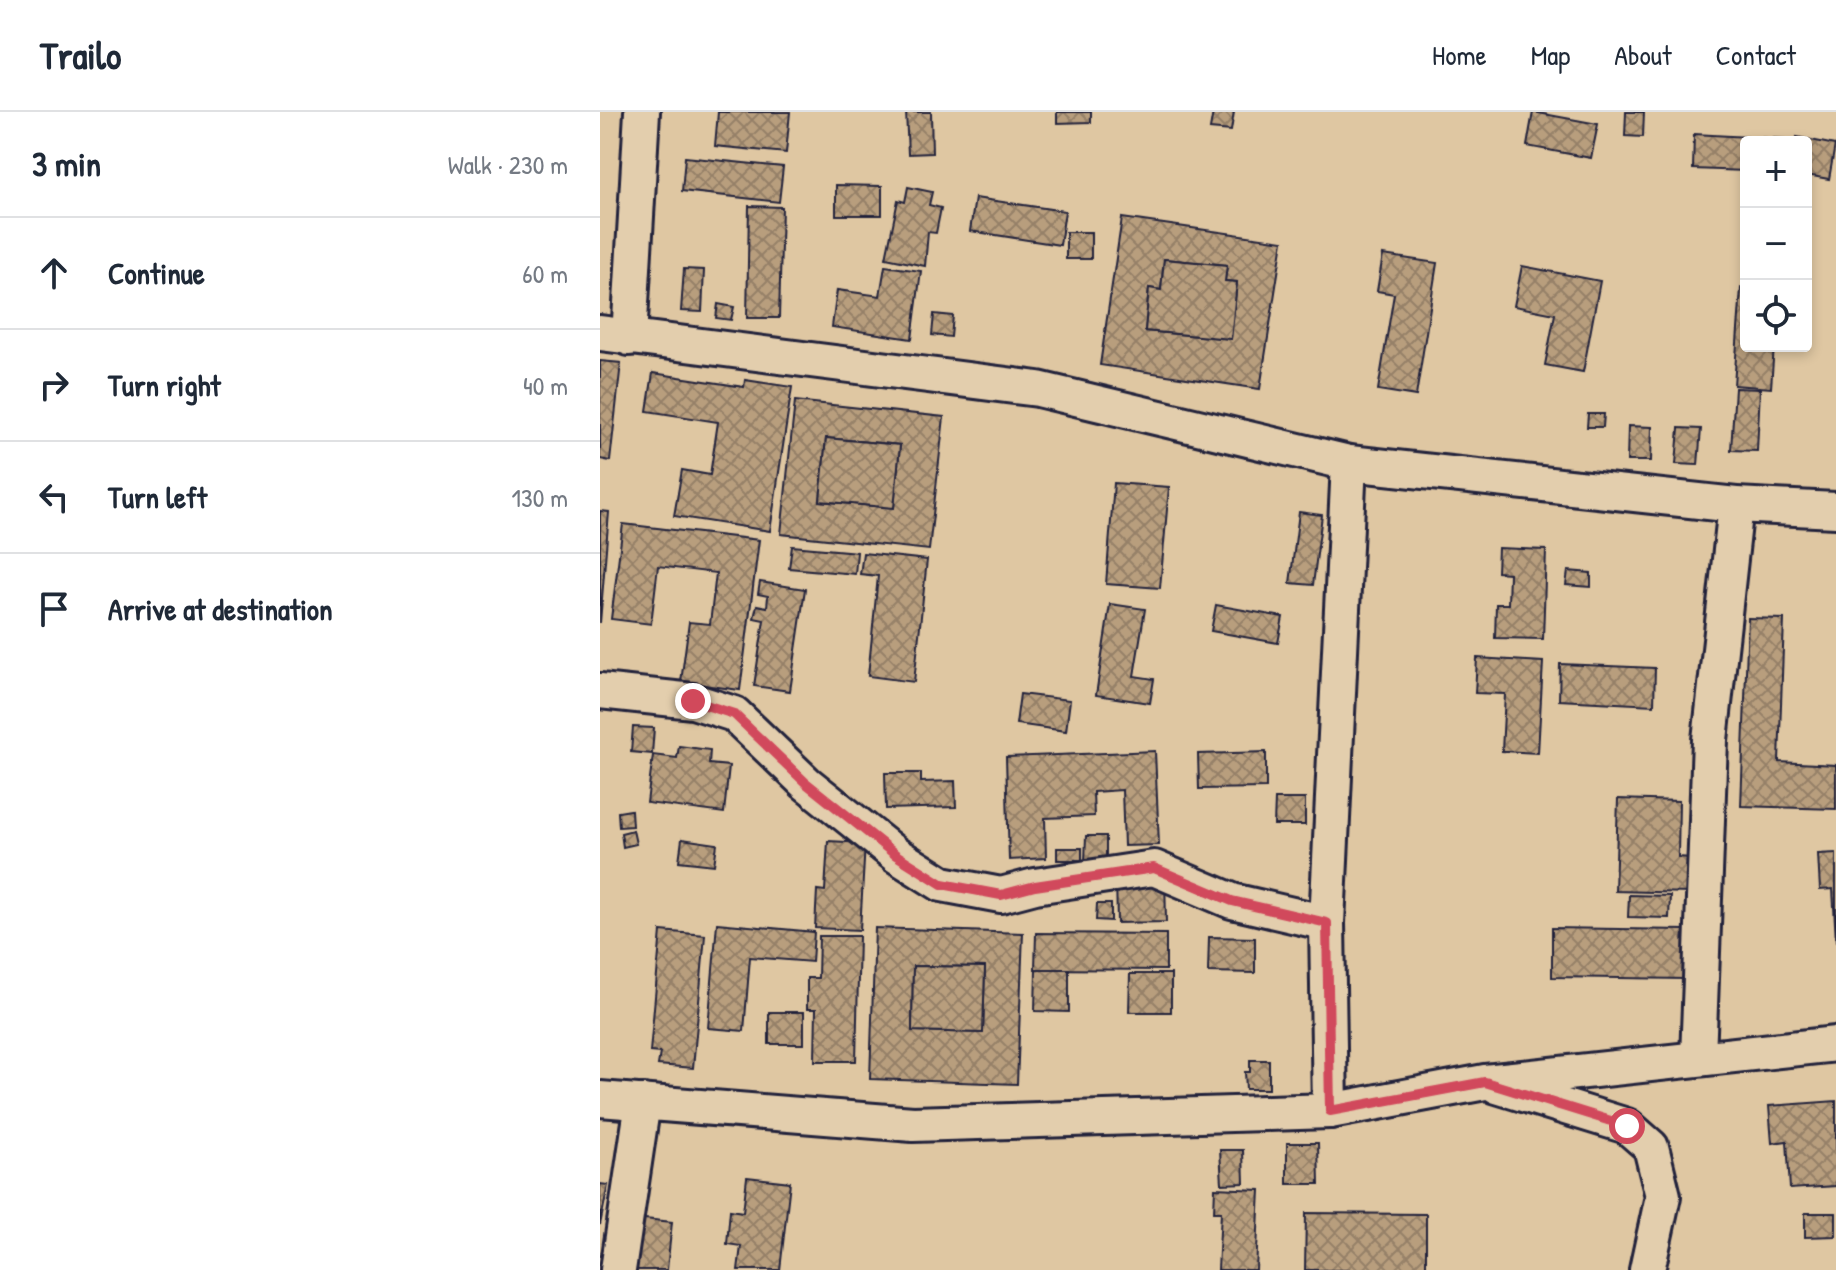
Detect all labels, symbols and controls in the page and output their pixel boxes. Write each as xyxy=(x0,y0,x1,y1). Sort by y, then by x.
text: Trailo xyxy=(40,29,121,81)
text: Home xyxy=(1432,36,1487,74)
text: Map xyxy=(1531,36,1570,74)
text: About xyxy=(1614,36,1672,74)
text: Contact xyxy=(1716,36,1796,74)
map controls xyxy=(1740,136,1812,352)
button: + xyxy=(1740,136,1812,208)
text: 3 min xyxy=(32,141,101,187)
text: Walk · 230 m xyxy=(448,147,568,182)
button: − xyxy=(1740,208,1812,280)
icon: ahead xyxy=(32,251,76,295)
text: Continue xyxy=(108,253,205,293)
text: 60 m xyxy=(522,256,568,291)
button: locate xyxy=(1740,280,1812,352)
icon: right xyxy=(32,363,76,407)
text: Turn right xyxy=(108,365,221,405)
text: 40 m xyxy=(523,368,568,403)
icon: left xyxy=(32,475,76,519)
text: Turn left xyxy=(108,477,207,517)
text: 130 m xyxy=(512,480,568,515)
icon: arrive xyxy=(32,587,76,631)
text: Arrive at destination xyxy=(108,589,333,629)
route end xyxy=(675,683,711,719)
route start xyxy=(1609,1108,1645,1144)

